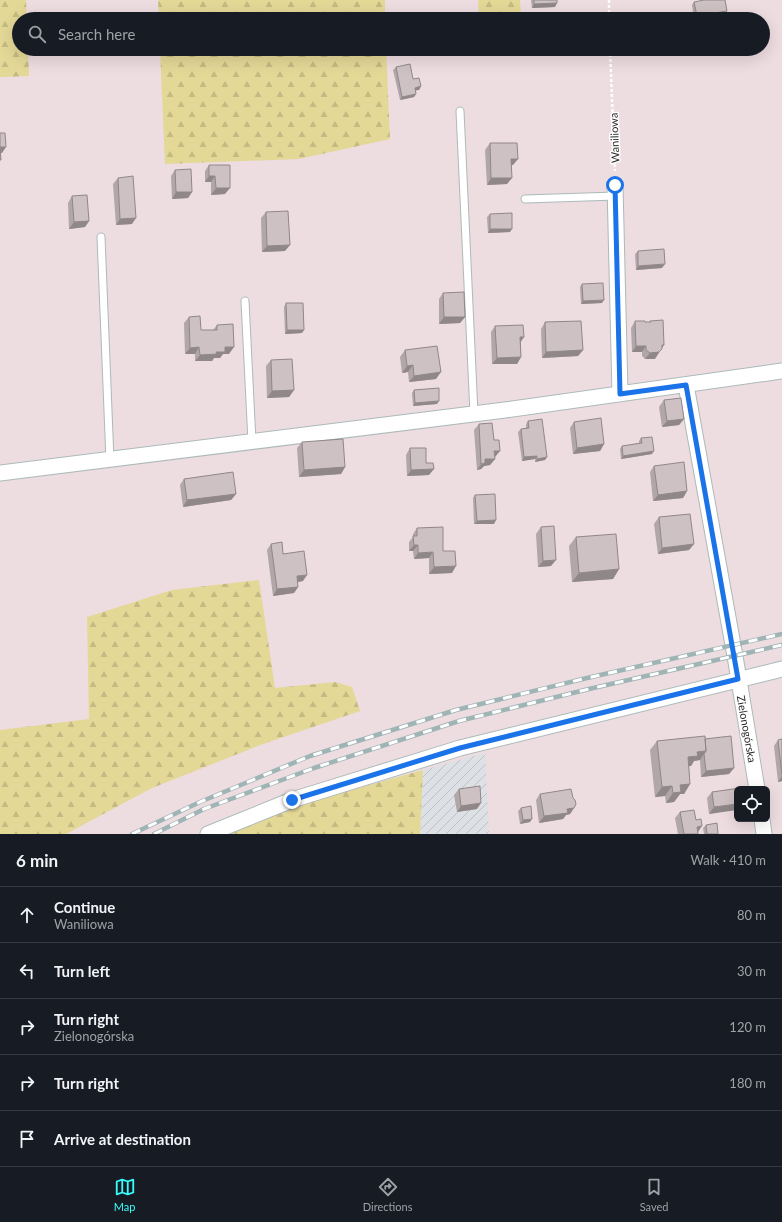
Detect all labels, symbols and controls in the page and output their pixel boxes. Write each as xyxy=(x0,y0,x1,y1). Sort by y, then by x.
search box xyxy=(12,12,770,56)
icon: search xyxy=(26,23,48,45)
text: Search here xyxy=(58,25,135,43)
street label: Waniliowa xyxy=(607,113,621,163)
route start xyxy=(606,176,624,194)
street label: Zielonogórska xyxy=(735,694,759,764)
map controls xyxy=(734,786,770,822)
button: locate xyxy=(734,786,770,822)
route end xyxy=(283,791,301,809)
text: 6 min xyxy=(16,850,58,871)
text: Walk · 410 m xyxy=(690,852,766,868)
text: Continue xyxy=(54,898,115,916)
icon: ahead xyxy=(16,904,38,926)
text: 80 m xyxy=(737,907,766,923)
text: Waniliowa xyxy=(54,916,114,932)
icon: left xyxy=(16,960,38,982)
text: Turn left xyxy=(54,962,110,980)
text: 30 m xyxy=(737,963,766,979)
text: Turn right xyxy=(54,1010,119,1028)
icon: right xyxy=(16,1016,38,1038)
text: 120 m xyxy=(729,1019,766,1035)
text: Zielonogórska xyxy=(54,1028,134,1044)
icon: right xyxy=(16,1072,38,1094)
text: Turn right xyxy=(54,1074,119,1092)
text: 180 m xyxy=(729,1075,766,1091)
icon: arrive xyxy=(16,1128,38,1150)
text: Arrive at destination xyxy=(54,1130,191,1148)
tab: Map xyxy=(114,1176,136,1213)
tab: Directions xyxy=(363,1176,412,1213)
tab: Saved xyxy=(640,1176,668,1213)

